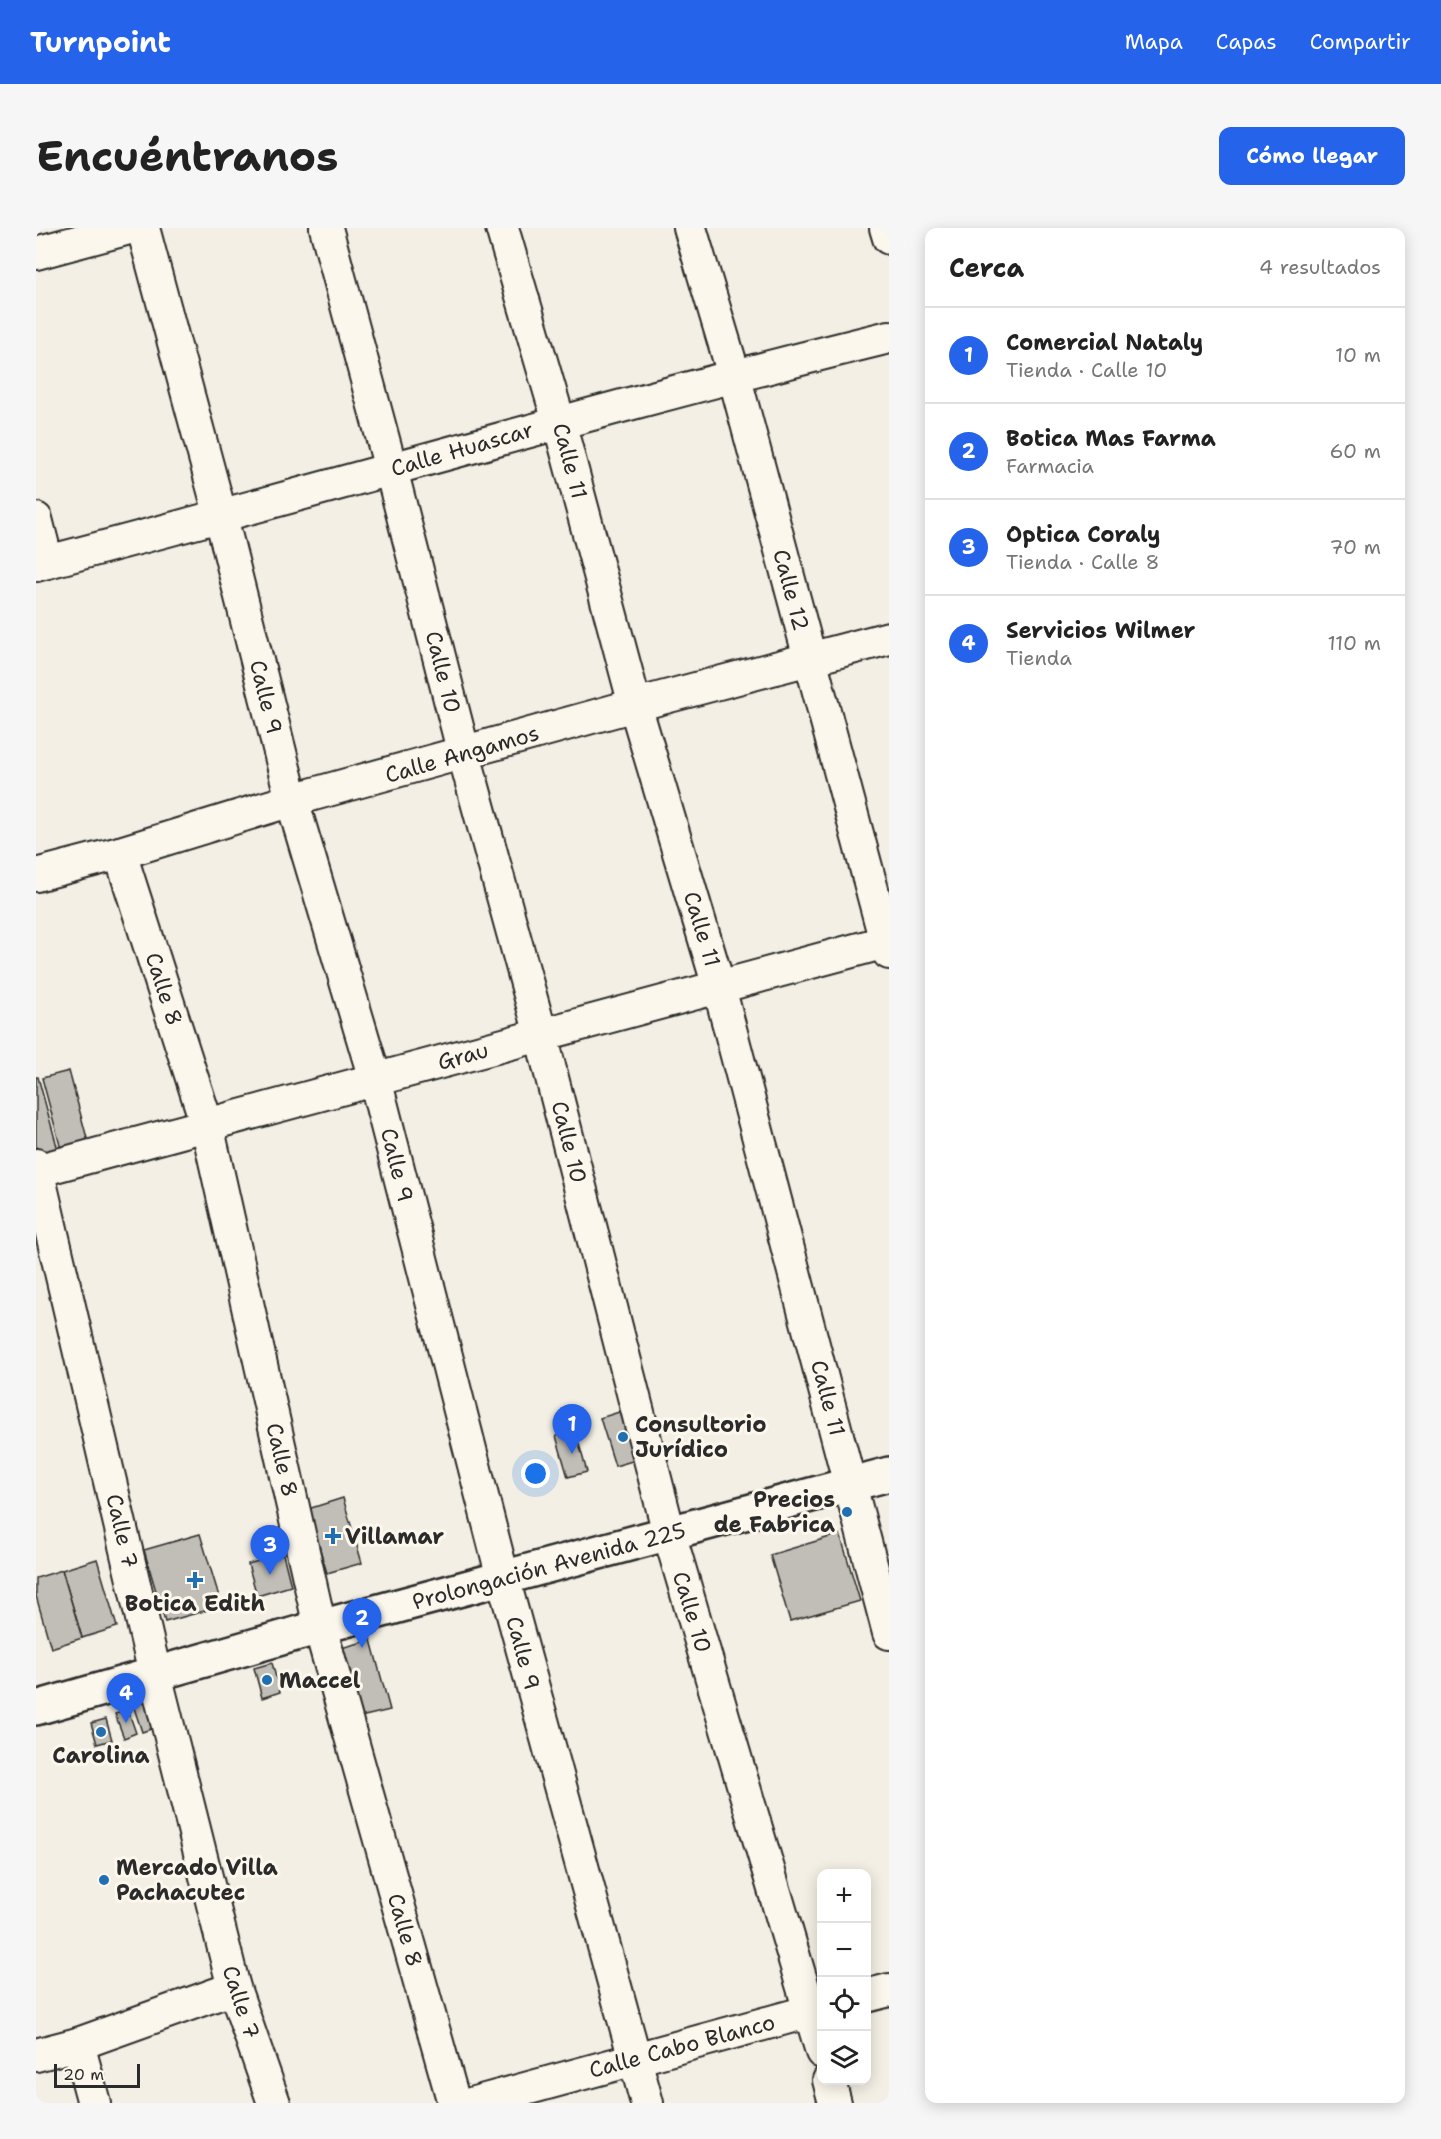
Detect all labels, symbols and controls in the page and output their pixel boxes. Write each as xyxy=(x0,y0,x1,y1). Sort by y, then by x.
text: Turnpoint xyxy=(30,23,171,61)
text: Mapa xyxy=(1125,28,1183,56)
text: Capas xyxy=(1216,28,1277,56)
text: Compartir xyxy=(1310,28,1411,56)
button: Cómo llegar xyxy=(1219,127,1405,185)
text: Encuéntranos xyxy=(36,128,338,184)
text: Cerca xyxy=(949,250,1024,285)
text: 4 resultados xyxy=(1259,254,1381,280)
text: Comercial Nataly xyxy=(1006,328,1203,357)
text: 1 xyxy=(964,342,973,368)
text: 10 m xyxy=(1335,342,1381,368)
text: Tienda · Calle 10 xyxy=(1006,357,1167,383)
street label: Calle Huascar xyxy=(387,415,537,483)
street label: Calle 11 xyxy=(546,420,594,502)
text: Botica Mas Farma xyxy=(1006,424,1216,453)
text: 2 xyxy=(962,438,976,464)
text: 60 m xyxy=(1329,438,1381,464)
text: Farmacia xyxy=(1006,453,1094,479)
text: Optica Coraly xyxy=(1006,520,1160,549)
text: 3 xyxy=(962,534,976,560)
text: 70 m xyxy=(1329,534,1381,560)
street label: Calle 12 xyxy=(766,546,816,634)
text: Tienda · Calle 8 xyxy=(1006,549,1159,575)
text: Servicios Wilmer xyxy=(1006,616,1195,645)
street label: Calle 10 xyxy=(419,628,467,716)
text: 4 xyxy=(962,630,976,656)
text: 110 m xyxy=(1327,630,1381,656)
text: Tienda xyxy=(1006,645,1072,671)
street label: Calle 9 xyxy=(243,657,289,737)
street label: Calle Angamos xyxy=(382,718,542,790)
street label: Calle 11 xyxy=(677,888,727,970)
street label: Calle 8 xyxy=(139,949,189,1029)
street label: Grau xyxy=(434,1035,492,1077)
street label: Calle 10 xyxy=(545,1098,593,1186)
street label: Calle 9 xyxy=(374,1125,420,1205)
street label: Calle 11 xyxy=(804,1357,852,1439)
pin: 1 xyxy=(552,1404,592,1454)
place label: Consultorio Jurídico xyxy=(635,1410,767,1464)
street label: Calle 8 xyxy=(259,1420,305,1500)
marker: Consultorio Jurídico xyxy=(616,1430,630,1444)
your location xyxy=(521,1459,550,1488)
place label: Precios de Fabrica xyxy=(714,1485,835,1539)
street label: Calle 7 xyxy=(99,1491,145,1571)
marker: Precios de Fabrica xyxy=(840,1505,854,1519)
street label: Prolongación Avenida 225 xyxy=(409,1516,689,1616)
place label: Villamar xyxy=(345,1522,444,1551)
pin: 3 xyxy=(250,1526,290,1575)
marker: Villamar xyxy=(326,1529,340,1543)
street label: Calle 10 xyxy=(666,1568,718,1656)
marker: Botica Edith xyxy=(188,1573,202,1587)
place label: Botica Edith xyxy=(125,1589,266,1618)
pin: 2 xyxy=(342,1598,382,1648)
street label: Calle 9 xyxy=(499,1613,547,1693)
place label: Maccel xyxy=(279,1666,361,1695)
marker: Maccel xyxy=(260,1673,274,1687)
pin: 4 xyxy=(106,1674,146,1723)
marker: Carolina xyxy=(94,1725,108,1739)
place label: Carolina xyxy=(52,1741,150,1770)
place label: Mercado Villa Pachacutec xyxy=(116,1853,278,1907)
map controls xyxy=(817,1869,871,2085)
button: + xyxy=(817,1869,871,1923)
marker: Mercado Villa Pachacutec xyxy=(97,1873,111,1887)
street label: Calle 8 xyxy=(381,1890,429,1970)
button: − xyxy=(817,1923,871,1977)
street label: Calle 7 xyxy=(216,1962,266,2042)
button: locate xyxy=(817,1977,871,2031)
street label: Calle Cabo Blanco xyxy=(586,2007,778,2085)
button: layers xyxy=(817,2031,871,2085)
scale bar xyxy=(54,2061,140,2088)
text: 20 m xyxy=(63,2064,104,2085)

